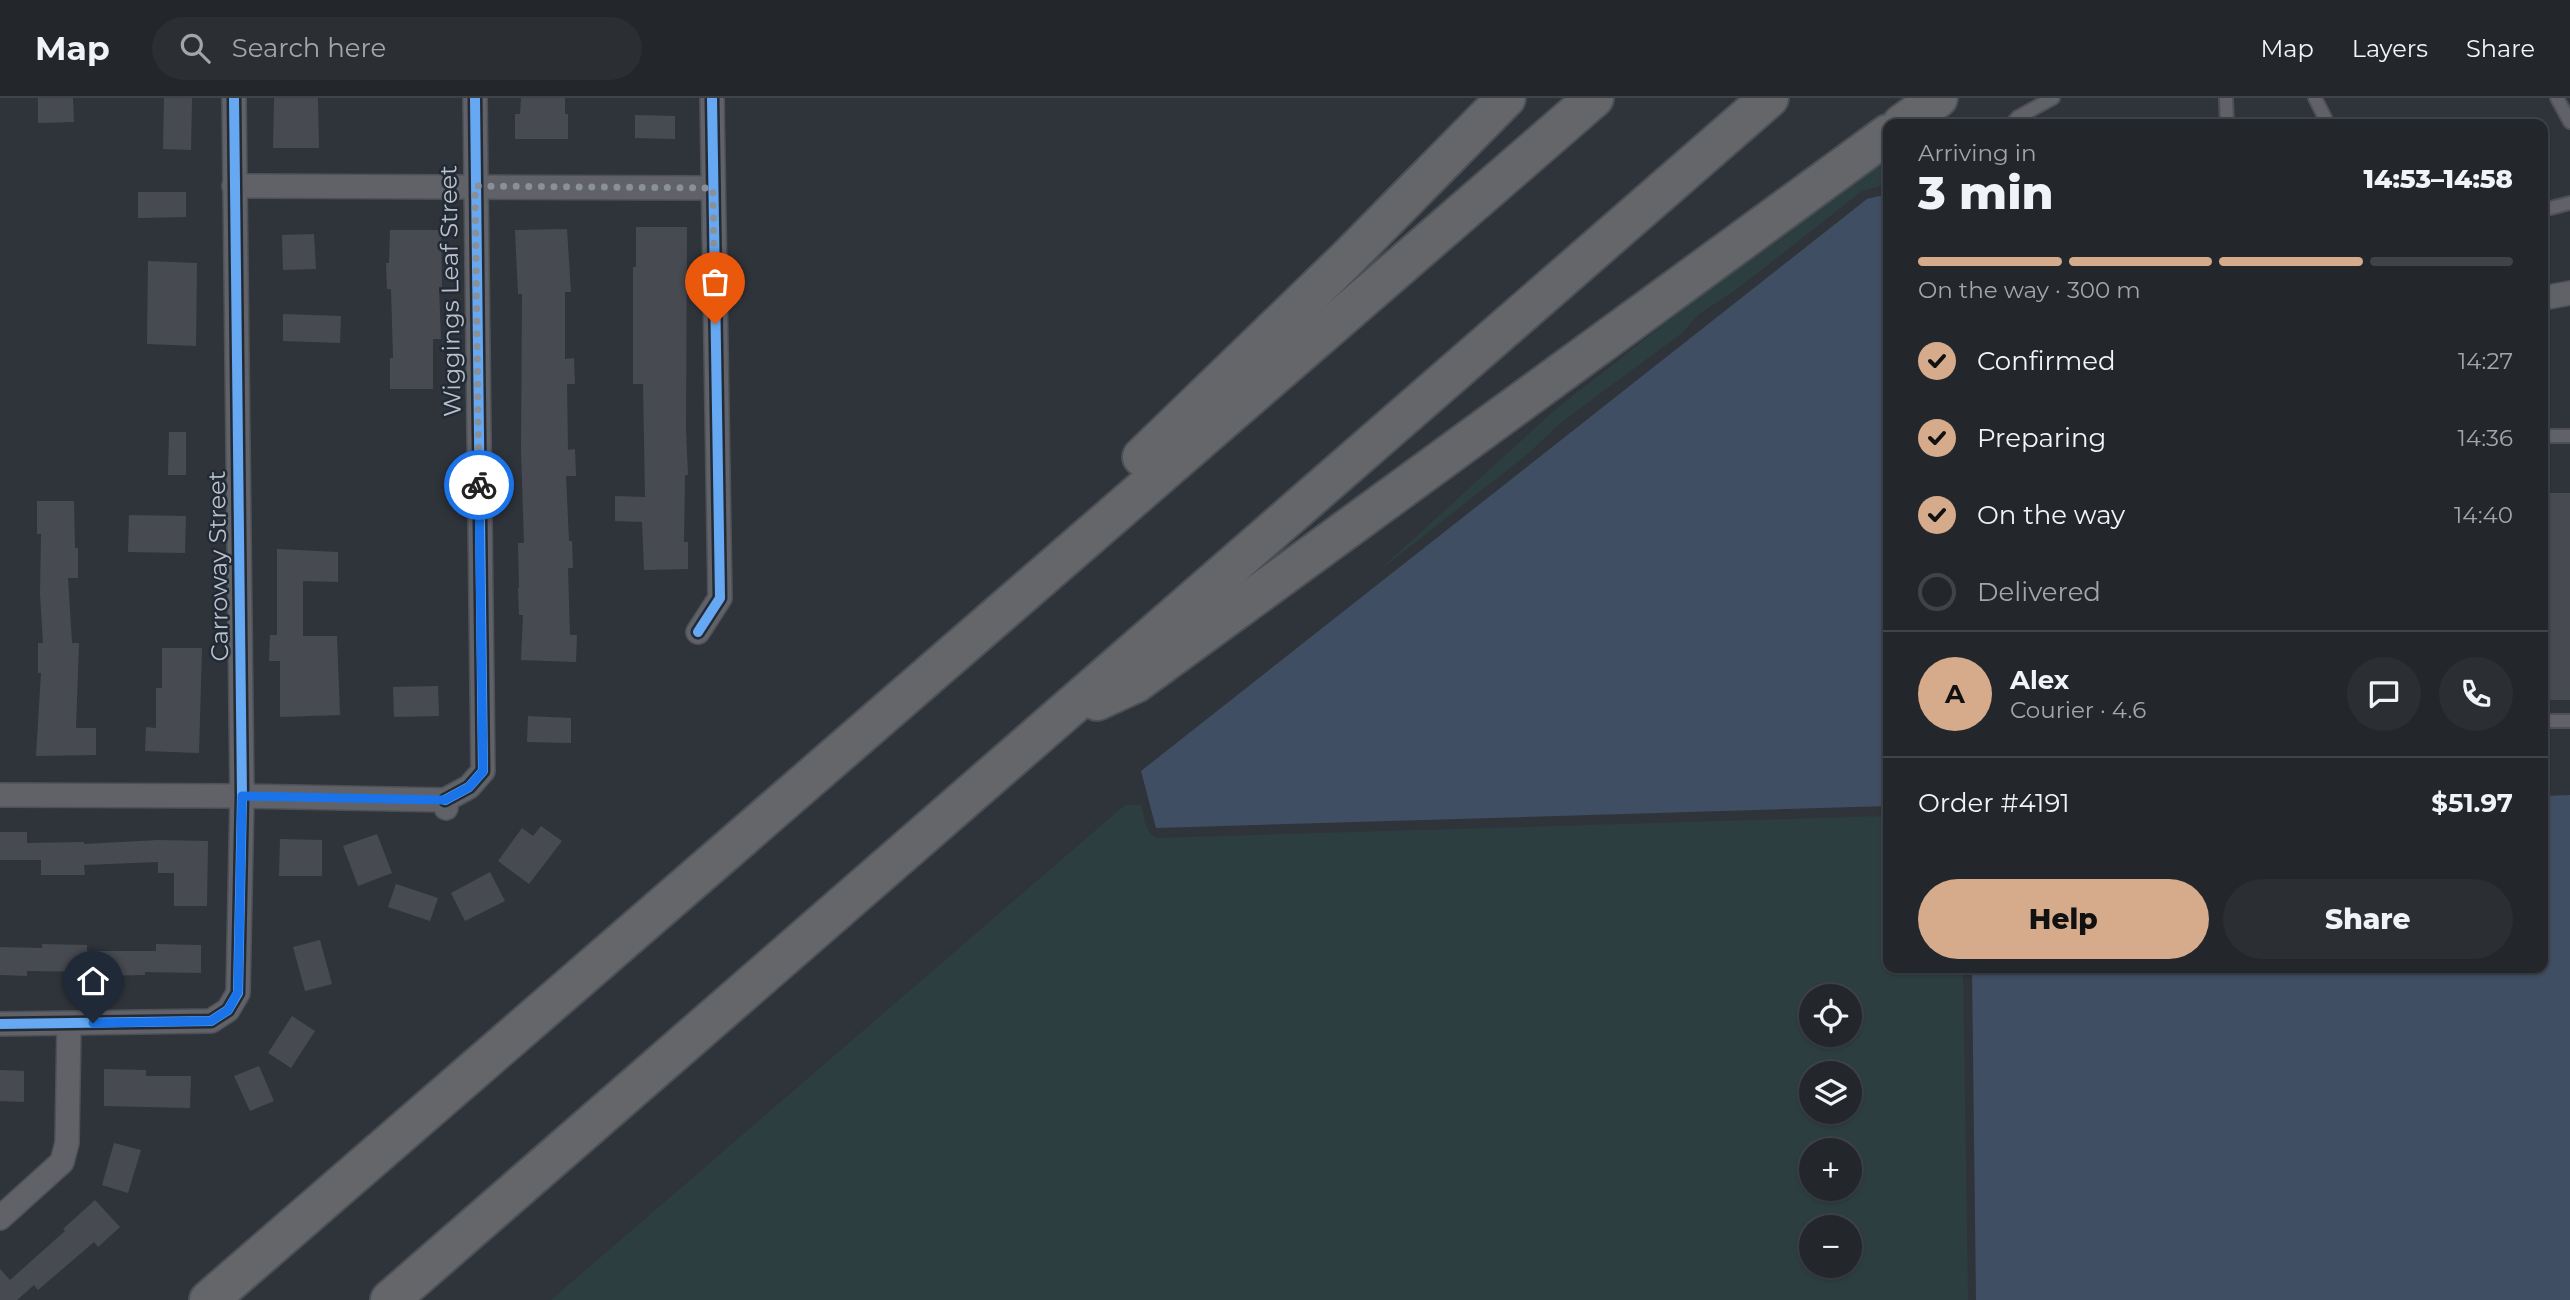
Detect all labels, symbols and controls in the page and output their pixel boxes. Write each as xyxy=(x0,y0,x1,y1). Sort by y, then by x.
search box xyxy=(152,17,642,80)
text: Map xyxy=(35,28,110,68)
icon: search xyxy=(176,29,214,67)
text: Search here xyxy=(232,32,386,64)
text: Map xyxy=(2260,34,2314,63)
text: Layers xyxy=(2352,34,2428,63)
text: Share xyxy=(2466,34,2535,63)
text: Arriving in xyxy=(1918,139,2037,167)
text: 14:53–14:58 xyxy=(2363,163,2513,195)
text: 3 min xyxy=(1918,164,2054,221)
street label: Wiggings Leaf Street xyxy=(433,165,467,417)
pin xyxy=(685,252,745,324)
icon: bag xyxy=(696,263,734,301)
text: On the way · 300 m xyxy=(1918,276,2141,304)
icon: check xyxy=(1918,342,1956,380)
text: Confirmed xyxy=(1977,345,2116,377)
text: 14:27 xyxy=(2458,347,2513,375)
icon: check xyxy=(1918,419,1956,457)
text: Preparing xyxy=(1977,422,2106,454)
text: 14:36 xyxy=(2457,424,2513,452)
courier xyxy=(444,450,514,520)
icon: bike xyxy=(460,466,498,504)
street label: Carroway Street xyxy=(202,470,234,662)
icon: check xyxy=(1918,496,1956,534)
text: On the way xyxy=(1977,499,2125,531)
text: 14:40 xyxy=(2454,501,2513,529)
text: Delivered xyxy=(1977,576,2101,608)
button: chat xyxy=(2347,657,2421,731)
button: phone xyxy=(2439,657,2513,731)
text: Alex xyxy=(2010,664,2069,696)
text: A xyxy=(1945,678,1965,710)
text: Courier · 4.6 xyxy=(2010,696,2146,724)
text: Order #4191 xyxy=(1918,787,2070,819)
text: $51.97 xyxy=(2431,787,2513,819)
button: Help xyxy=(1918,879,2209,959)
button: Share xyxy=(2223,879,2513,959)
pin xyxy=(63,951,123,1023)
icon: home xyxy=(74,962,112,1000)
map controls xyxy=(1799,984,1862,1278)
button: locate xyxy=(1799,984,1862,1047)
button: layers xyxy=(1799,1061,1862,1124)
button: + xyxy=(1799,1138,1862,1201)
button: − xyxy=(1799,1215,1862,1278)

